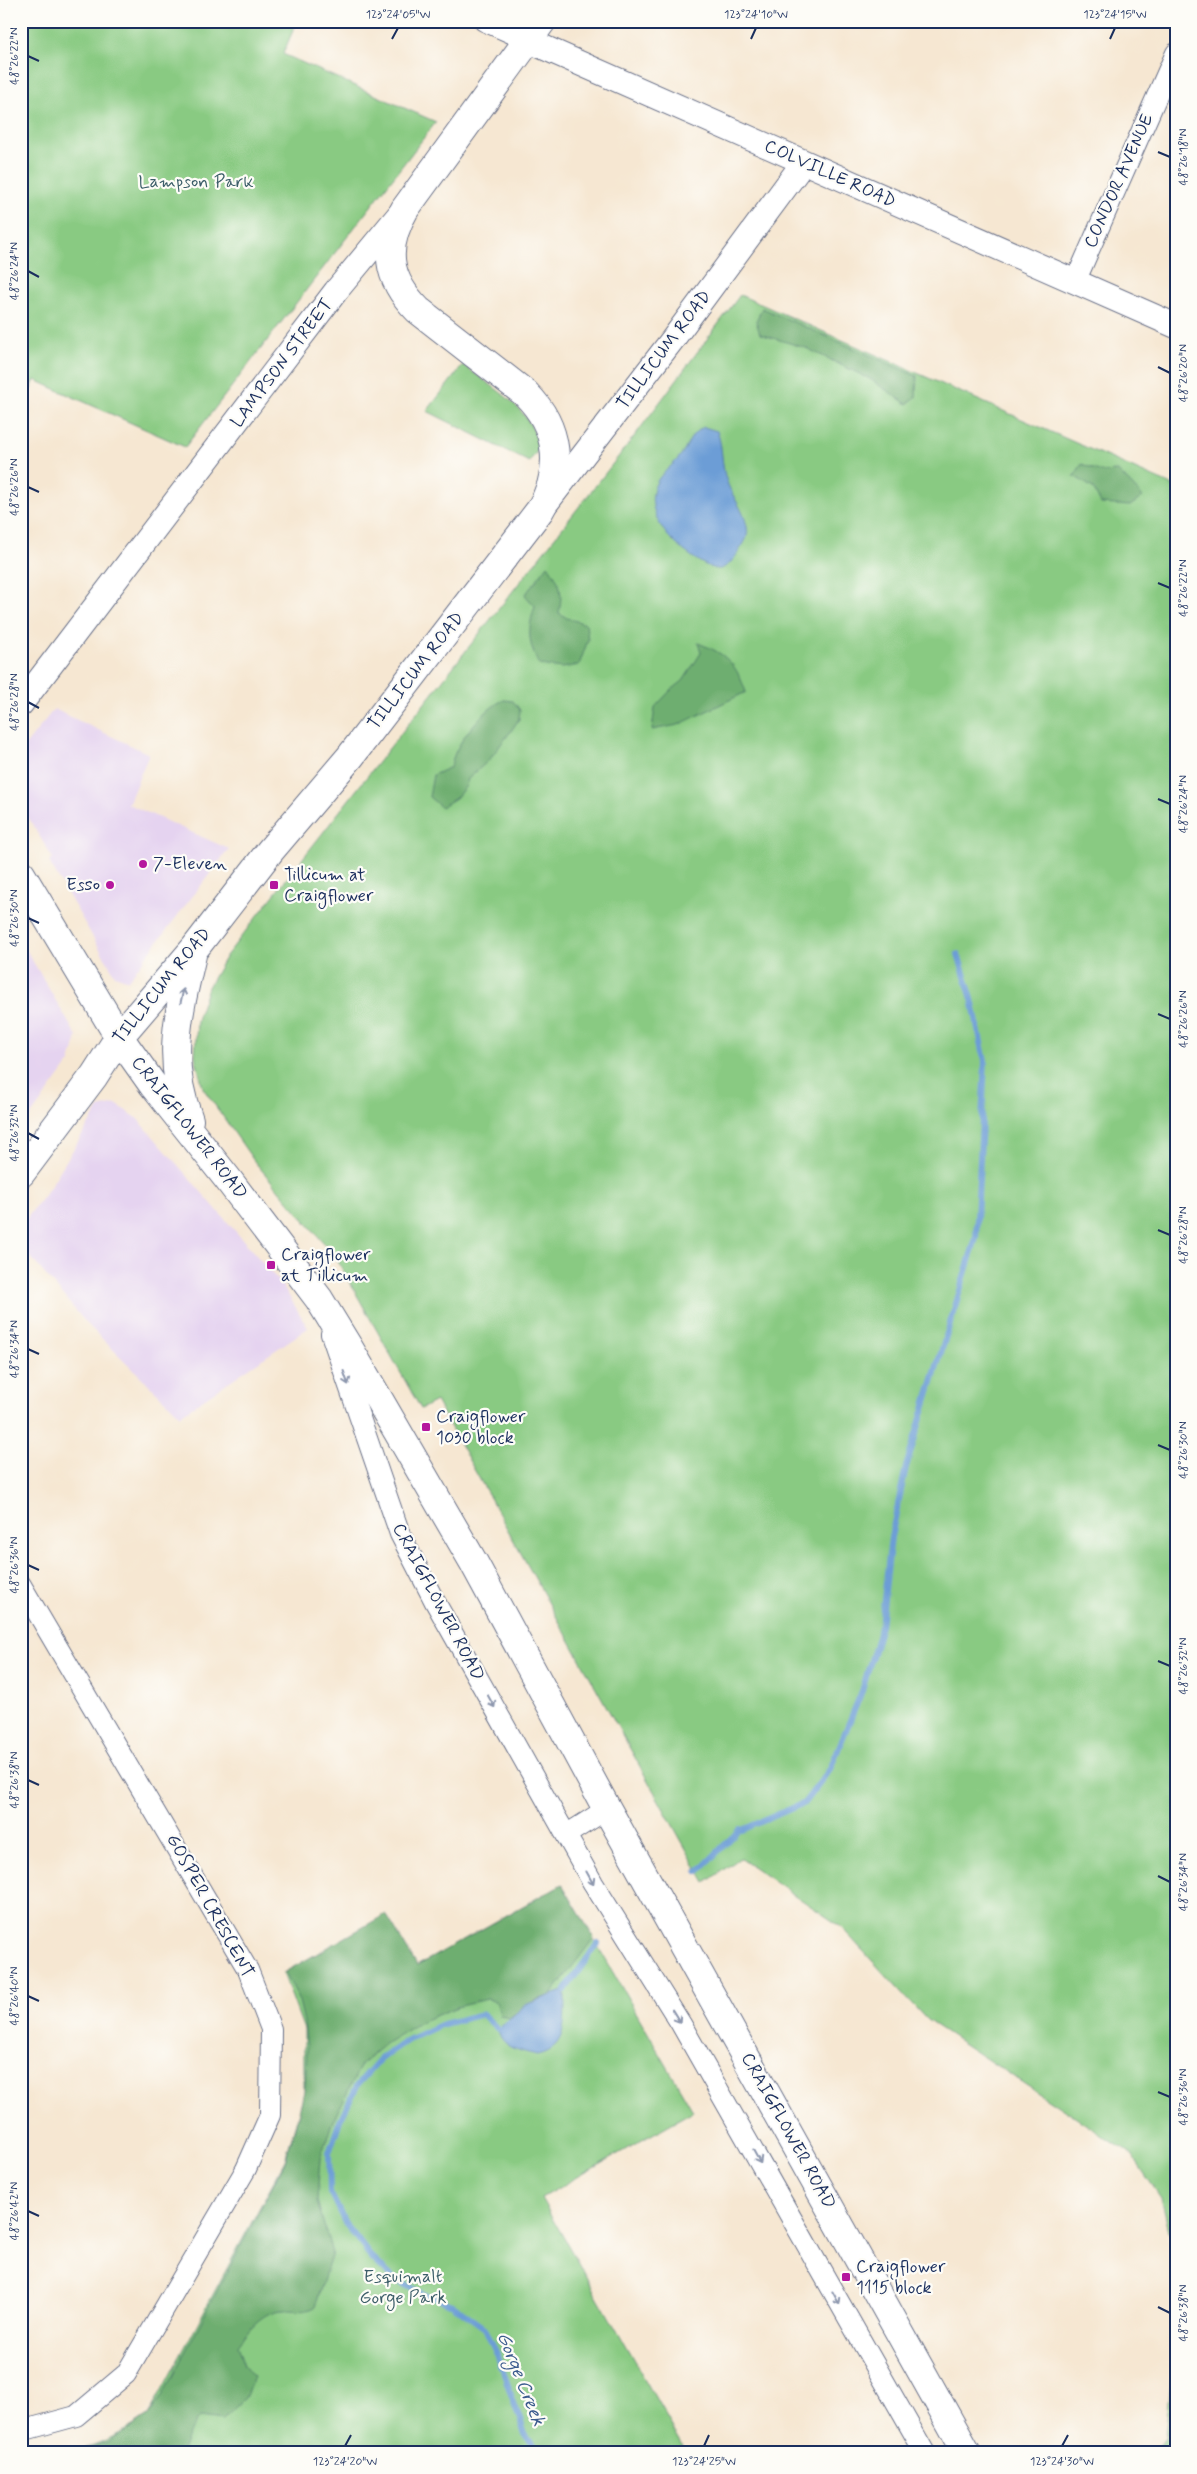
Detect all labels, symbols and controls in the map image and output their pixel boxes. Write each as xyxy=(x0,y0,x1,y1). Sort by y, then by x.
text: 123°24'05"W xyxy=(366,7,430,23)
text: 123°24'10"W xyxy=(724,7,788,23)
text: 123°24'15"W xyxy=(1083,7,1147,23)
text: 48°26'22"N xyxy=(7,27,23,85)
street label: CONDOR AVENUE xyxy=(1079,110,1159,252)
text: 48°26'18"N xyxy=(1176,129,1192,185)
street label: COLVILLE ROAD xyxy=(760,134,900,214)
park label: Lampson Park xyxy=(138,170,254,194)
text: 48°26'24"N xyxy=(7,242,23,300)
street label: TILLICUM ROAD xyxy=(611,285,717,415)
street label: LAMPSON STREET xyxy=(225,293,339,433)
text: 48°26'20"N xyxy=(1176,344,1192,402)
text: 48°26'26"N xyxy=(7,458,23,516)
text: 48°26'22"N xyxy=(1176,559,1192,617)
street label: TILLICUM ROAD xyxy=(362,607,470,735)
text: 48°26'28"N xyxy=(7,673,23,731)
text: 48°26'24"N xyxy=(1176,775,1192,833)
place label: 7-Eleven xyxy=(153,852,227,876)
marker: 7-Eleven xyxy=(137,858,149,870)
place label: Tillicum at Craigflower xyxy=(284,863,374,909)
place label: Esso xyxy=(66,873,100,897)
marker: Esso xyxy=(104,879,116,891)
marker: Tillicum at Craigflower xyxy=(268,879,280,891)
text: 48°26'30"N xyxy=(7,889,23,947)
street label: TILLICUM ROAD xyxy=(107,923,217,1049)
one-way arrow xyxy=(178,989,187,1005)
text: 48°26'26"N xyxy=(1176,990,1192,1048)
street label: CRAIGFLOWER ROAD xyxy=(126,1052,252,1204)
text: 48°26'32"N xyxy=(7,1105,23,1161)
text: 48°26'28"N xyxy=(1176,1206,1192,1264)
place label: Craigflower at Tillicum xyxy=(281,1243,371,1288)
marker: Craigflower at Tillicum xyxy=(265,1259,277,1271)
text: 48°26'34"N xyxy=(7,1320,23,1378)
one-way arrow xyxy=(342,1370,351,1385)
place label: Craigflower 1030 block xyxy=(436,1405,526,1450)
marker: Craigflower 1030 block xyxy=(420,1421,432,1433)
text: 48°26'30"N xyxy=(1176,1421,1192,1479)
street label: CRAIGFLOWER ROAD xyxy=(386,1519,490,1685)
text: 48°26'36"N xyxy=(7,1536,23,1594)
text: 48°26'32"N xyxy=(1176,1638,1192,1694)
one-way arrow xyxy=(486,1693,496,1708)
text: 48°26'38"N xyxy=(7,1751,23,1809)
street label: GOSPER CRESCENT xyxy=(160,1830,260,1982)
text: 48°26'34"N xyxy=(1176,1853,1192,1911)
one-way arrow xyxy=(585,1870,595,1885)
text: 48°26'40"N xyxy=(7,1967,23,2025)
one-way arrow xyxy=(671,2008,681,2022)
street label: CRAIGFLOWER ROAD xyxy=(735,2049,841,2213)
text: 48°26'36"N xyxy=(1176,2068,1192,2126)
one-way arrow xyxy=(752,2149,762,2163)
text: 48°26'42"N xyxy=(7,2182,23,2240)
place label: Craigflower 1115 block xyxy=(856,2255,946,2300)
park label: Esquimalt Gorge Park xyxy=(360,2265,447,2311)
marker: Craigflower 1115 block xyxy=(840,2271,852,2283)
text: 48°26'38"N xyxy=(1176,2284,1192,2342)
one-way arrow xyxy=(832,2291,842,2305)
water label: Gorge Creek xyxy=(489,2328,551,2431)
text: 123°24'20"W xyxy=(313,2454,377,2470)
text: 123°24'25"W xyxy=(672,2454,736,2470)
text: 123°24'30"W xyxy=(1030,2454,1094,2470)

